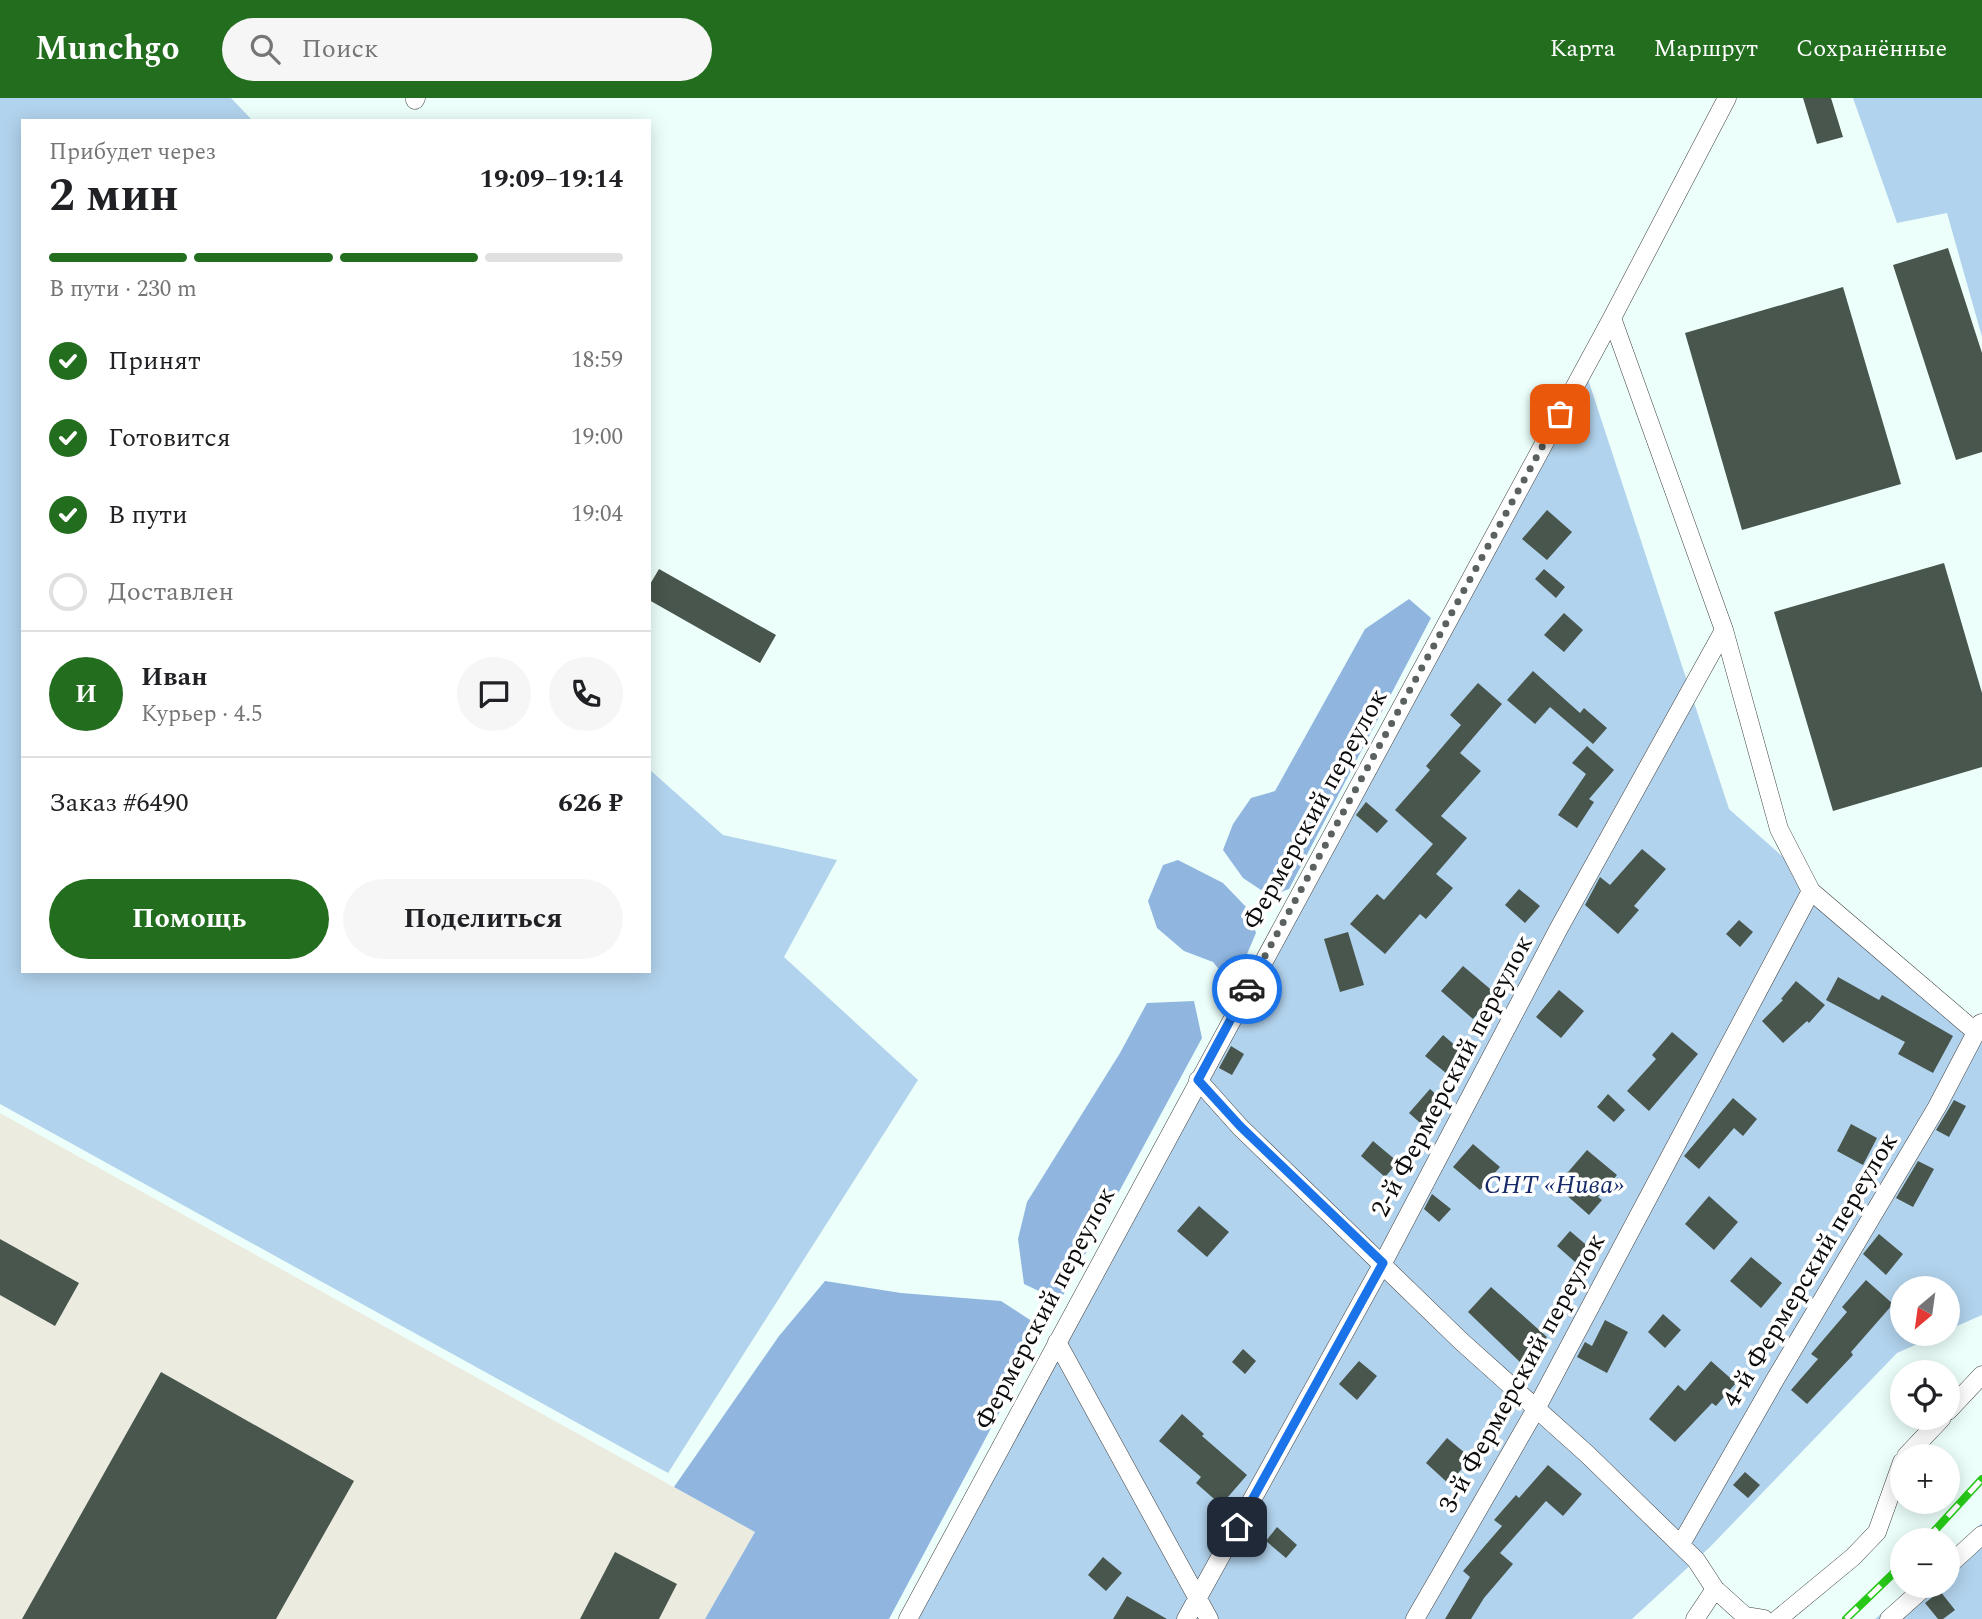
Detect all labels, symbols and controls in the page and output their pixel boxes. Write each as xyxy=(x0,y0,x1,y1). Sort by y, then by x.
search box xyxy=(222,18,712,81)
text: Munchgo xyxy=(35,24,180,74)
text: Поиск xyxy=(302,29,379,69)
icon: search xyxy=(246,30,284,68)
text: Карта xyxy=(1550,31,1615,67)
text: Маршрут xyxy=(1653,31,1758,67)
text: Сохранённые xyxy=(1796,31,1947,67)
text: Прибудет через xyxy=(49,135,216,170)
text: 19:09–19:14 xyxy=(479,159,623,199)
text: 2 мин xyxy=(49,161,179,231)
text: В пути · 230 m xyxy=(49,272,197,307)
text: Принят xyxy=(108,341,201,381)
icon: check xyxy=(49,342,87,380)
text: 18:59 xyxy=(571,343,623,378)
pin xyxy=(1530,384,1590,444)
icon: bag xyxy=(1541,395,1579,433)
text: Готовится xyxy=(108,418,231,458)
icon: check xyxy=(49,419,87,457)
text: 19:00 xyxy=(571,420,623,455)
text: В пути xyxy=(108,495,188,535)
icon: check xyxy=(49,496,87,534)
text: 19:04 xyxy=(571,497,623,532)
text: Доставлен xyxy=(108,572,234,612)
text: Иван xyxy=(141,657,208,697)
button: chat xyxy=(457,657,531,731)
button: phone xyxy=(549,657,623,731)
text: И xyxy=(75,674,97,714)
street label: Фермерский переулок xyxy=(1232,681,1398,937)
text: Курьер · 4.5 xyxy=(141,697,263,732)
text: Заказ #6490 xyxy=(49,783,188,823)
text: 626 ₽ xyxy=(558,783,623,823)
button: Помощь xyxy=(49,879,329,959)
button: Поделиться xyxy=(343,879,623,959)
street label: 2-й Фермерский переулок xyxy=(1360,928,1544,1224)
courier xyxy=(1212,954,1282,1024)
icon: car xyxy=(1228,970,1266,1008)
street label: 4-й Фермерский переулок xyxy=(1712,1125,1908,1415)
park label: СНТ «Нива» xyxy=(1484,1165,1624,1205)
street label: Фермерский переулок xyxy=(964,1179,1126,1437)
street label: 3-й Фермерский переулок xyxy=(1428,1226,1616,1520)
north arrow xyxy=(1890,1276,1960,1346)
map controls xyxy=(1890,1276,1960,1598)
button: locate xyxy=(1890,1360,1960,1430)
button: + xyxy=(1890,1444,1960,1514)
pin xyxy=(1207,1497,1267,1557)
icon: home xyxy=(1218,1508,1256,1546)
button: − xyxy=(1890,1528,1960,1598)

